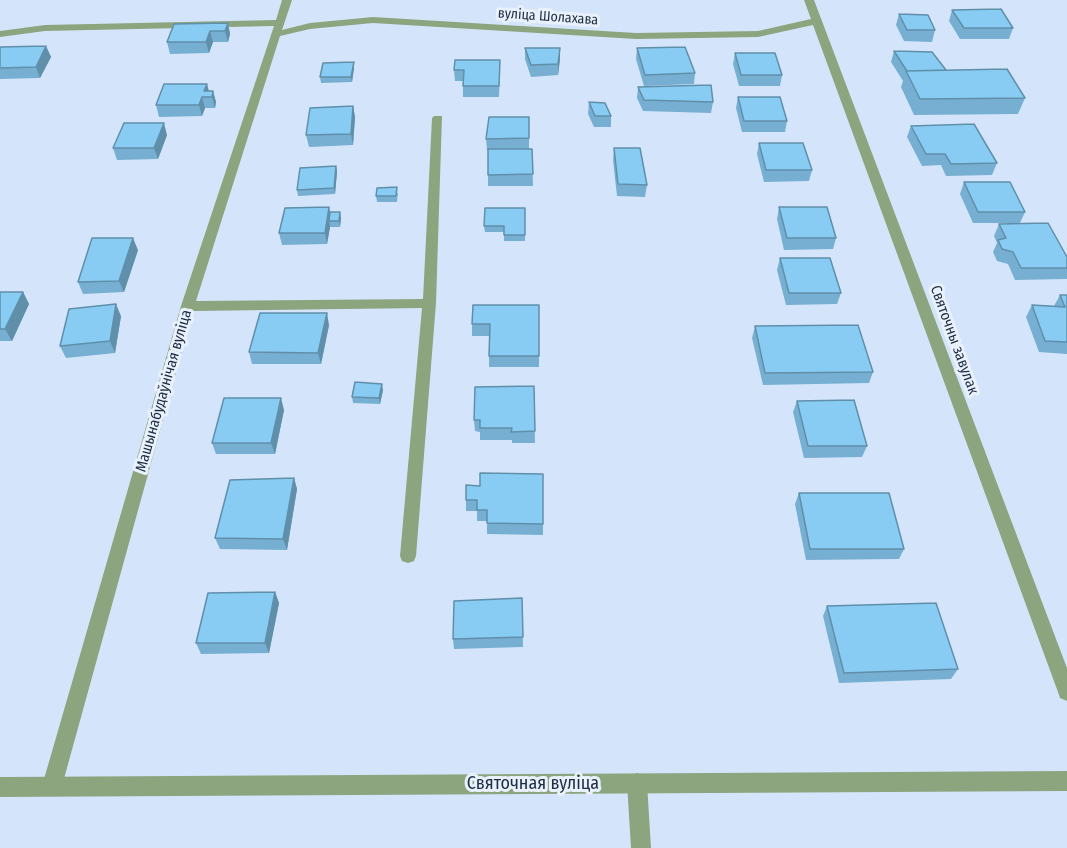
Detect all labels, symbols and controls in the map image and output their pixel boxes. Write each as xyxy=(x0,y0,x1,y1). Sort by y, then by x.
street label: вуліца Шолахава xyxy=(497,5,599,29)
street label: Святочны завулак xyxy=(926,283,982,397)
street label: Машынабудаўнічая вуліца xyxy=(132,308,196,474)
street label: Святочная вуліца xyxy=(467,773,599,795)

